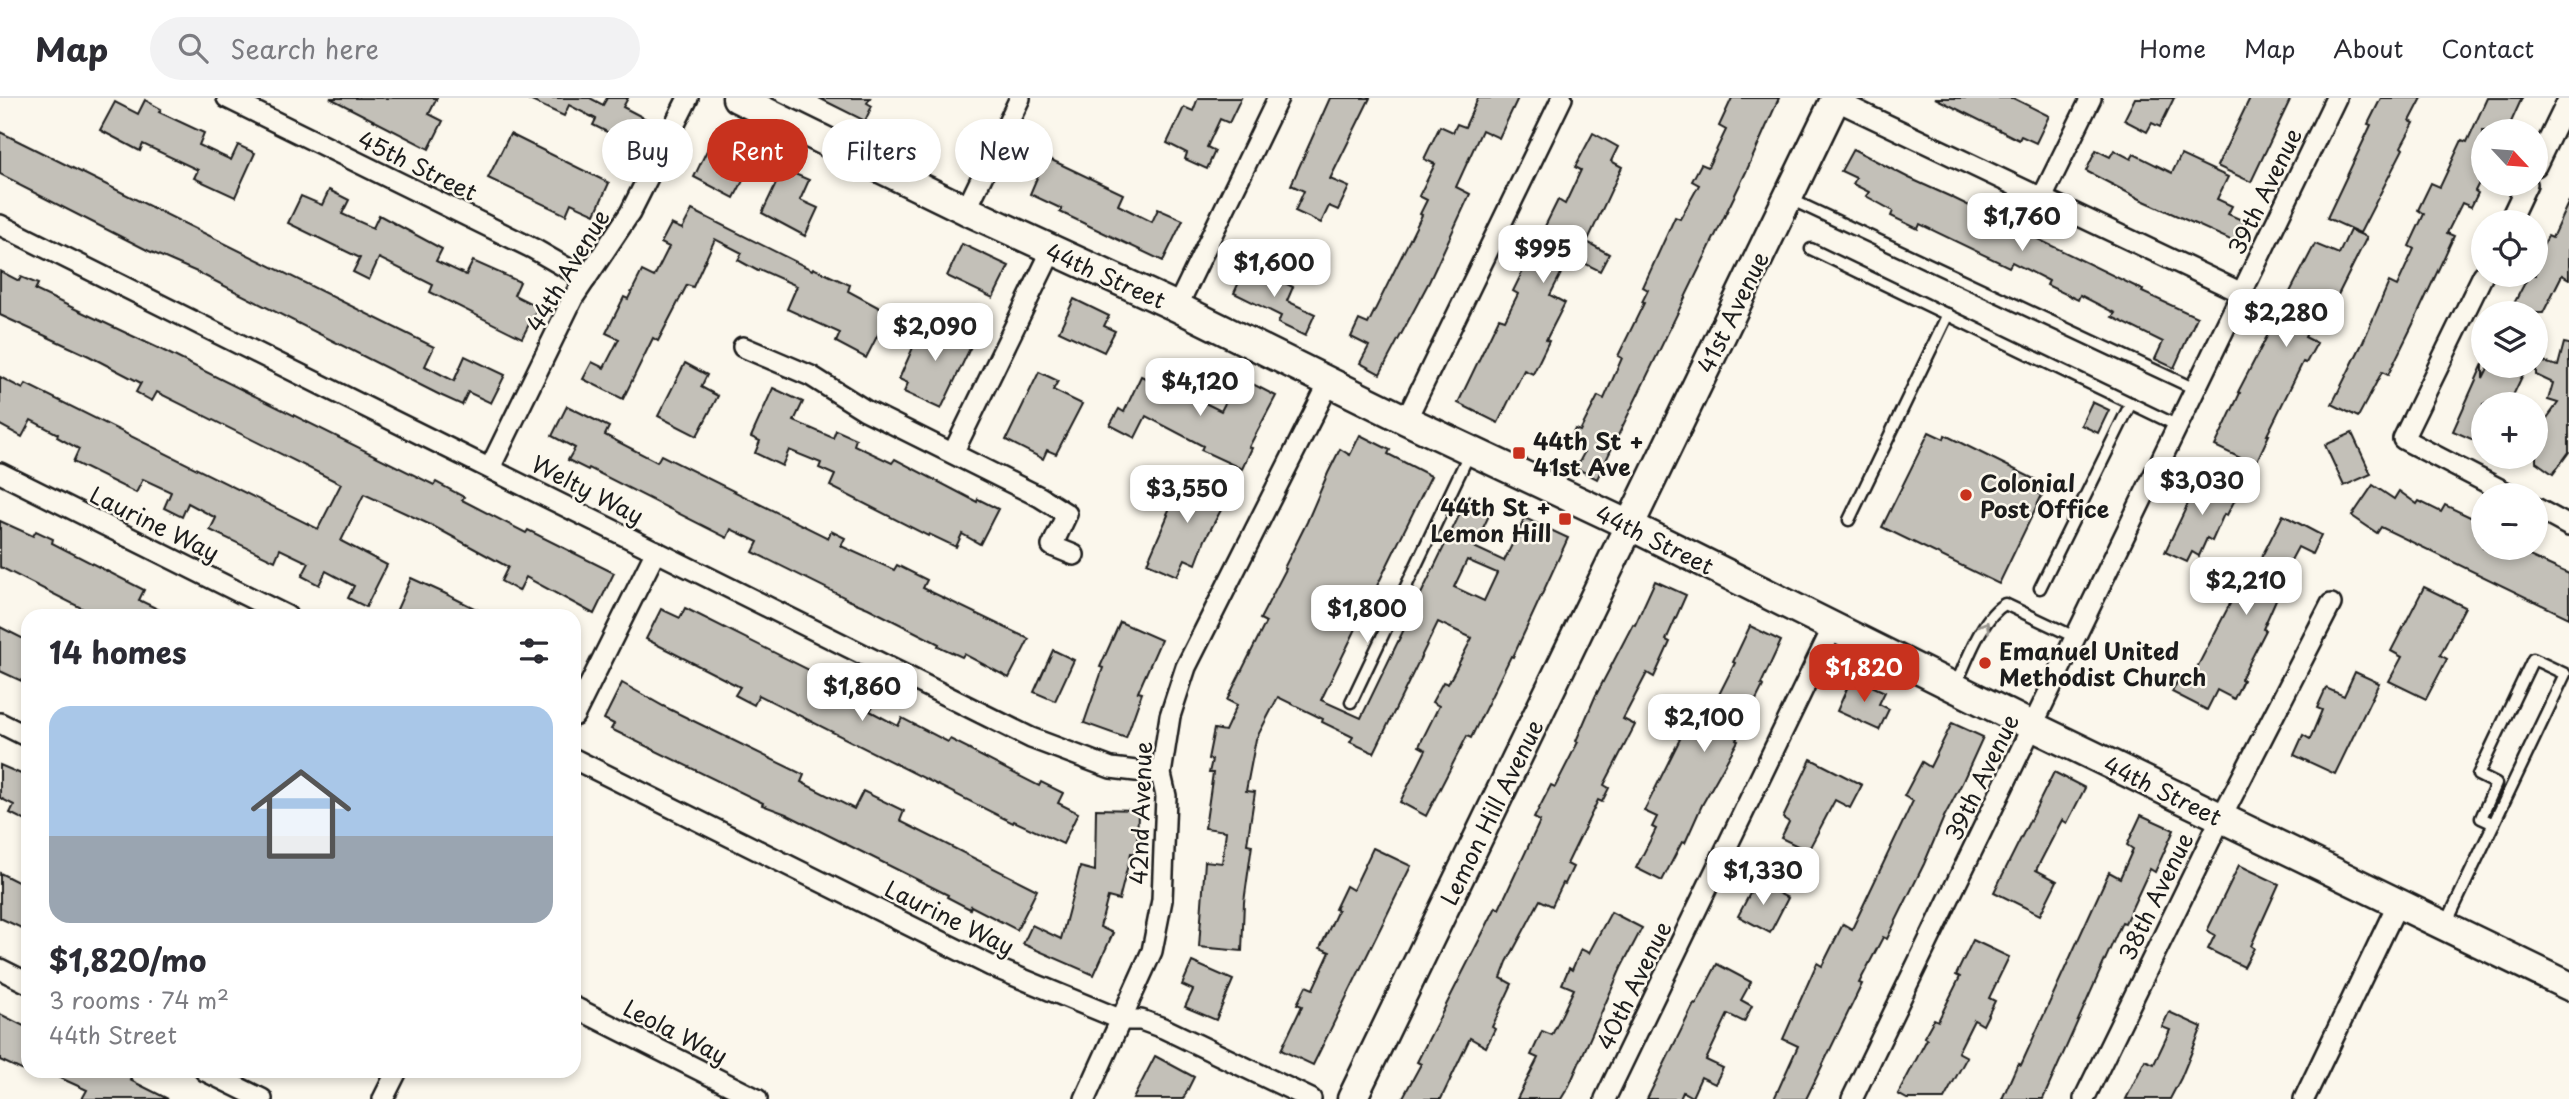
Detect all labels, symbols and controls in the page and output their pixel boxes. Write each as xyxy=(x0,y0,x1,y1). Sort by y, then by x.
search box xyxy=(150,17,640,80)
text: Map xyxy=(35,23,108,73)
icon: search xyxy=(174,29,212,67)
text: Search here xyxy=(230,29,379,68)
text: Home xyxy=(2139,30,2206,66)
text: Map xyxy=(2244,30,2295,66)
text: About xyxy=(2333,30,2403,66)
text: Contact xyxy=(2441,30,2534,66)
chip: Buy xyxy=(602,119,693,182)
chip: Rent xyxy=(707,119,808,182)
chip: Filters xyxy=(822,119,941,182)
chip: New xyxy=(955,119,1053,182)
north arrow xyxy=(2471,119,2548,196)
map controls xyxy=(2471,119,2548,560)
street label: 45th Street xyxy=(353,121,483,209)
street label: 39th Avenue xyxy=(2218,122,2310,260)
pin: $1,760 xyxy=(1965,194,2079,253)
text: $1,760 xyxy=(1983,198,2061,233)
street label: 44th Avenue xyxy=(517,202,617,338)
button: locate xyxy=(2471,210,2548,287)
pin: $995 xyxy=(1502,226,1584,285)
text: $995 xyxy=(1514,230,1572,265)
street label: 44th Street xyxy=(1040,233,1172,317)
pin: $1,600 xyxy=(1217,240,1331,299)
text: $1,600 xyxy=(1234,244,1314,279)
street label: 41st Avenue xyxy=(1687,245,1777,379)
pin: $2,280 xyxy=(2229,289,2343,349)
text: $2,280 xyxy=(2244,294,2328,329)
button: layers xyxy=(2471,301,2548,378)
pin: $2,090 xyxy=(878,303,992,363)
text: $2,090 xyxy=(893,308,977,343)
pin: $4,120 xyxy=(1143,358,1257,418)
text: $4,120 xyxy=(1161,363,1239,398)
button: + xyxy=(2471,392,2548,469)
place label: 44th St + 41st Ave xyxy=(1533,423,1644,484)
marker: 44th St + 41st Ave xyxy=(1511,445,1527,461)
street label: Welty Way xyxy=(526,446,650,532)
pin: $3,030 xyxy=(2145,458,2259,517)
text: $3,030 xyxy=(2160,462,2244,497)
place label: Colonial Post Office xyxy=(1980,465,2110,526)
pin: $3,550 xyxy=(1130,466,1244,525)
text: $3,550 xyxy=(1146,470,1228,505)
street label: Laurine Way xyxy=(84,476,226,570)
button: − xyxy=(2471,483,2548,560)
marker: Colonial Post Office xyxy=(1958,487,1974,503)
place label: 44th St + Lemon Hill xyxy=(1430,489,1551,550)
street label: 44th Street xyxy=(1590,495,1720,583)
marker: 44th St + Lemon Hill xyxy=(1557,511,1573,527)
pin: $2,210 xyxy=(2189,558,2303,617)
text: $2,210 xyxy=(2206,562,2286,597)
pin: $1,800 xyxy=(1310,586,1424,645)
text: $1,800 xyxy=(1327,590,1407,625)
one-way arrow xyxy=(1977,621,1990,634)
text: 14 homes xyxy=(49,629,187,674)
icon: filters xyxy=(515,632,553,670)
place label: Emanuel United Methodist Church xyxy=(1999,633,2206,694)
pin: $1,820 xyxy=(1807,644,1921,704)
text: $1,820 xyxy=(1825,649,1903,684)
marker: Emanuel United Methodist Church xyxy=(1977,655,1993,671)
pin: $1,860 xyxy=(805,664,919,723)
text: $1,860 xyxy=(823,668,901,703)
pin: $2,100 xyxy=(1647,694,1761,754)
text: $2,100 xyxy=(1664,699,1744,734)
street label: 39th Avenue xyxy=(1935,708,2027,846)
street label: Lemon Hill Avenue xyxy=(1431,713,1551,911)
street label: 42nd Avenue xyxy=(1120,741,1160,885)
street label: 44th Street xyxy=(2098,746,2228,834)
icon: home xyxy=(238,751,364,877)
street label: 38th Avenue xyxy=(2109,826,2201,966)
pin: $1,330 xyxy=(1706,848,1820,907)
text: $1,330 xyxy=(1723,852,1803,887)
street label: Laurine Way xyxy=(879,870,1021,964)
street label: 40th Avenue xyxy=(1587,915,1679,1055)
text: $1,820/mo xyxy=(49,937,206,982)
text: 3 rooms · 74 m² xyxy=(49,982,229,1017)
street label: Leola Way xyxy=(618,990,734,1072)
text: 44th Street xyxy=(49,1017,177,1052)

